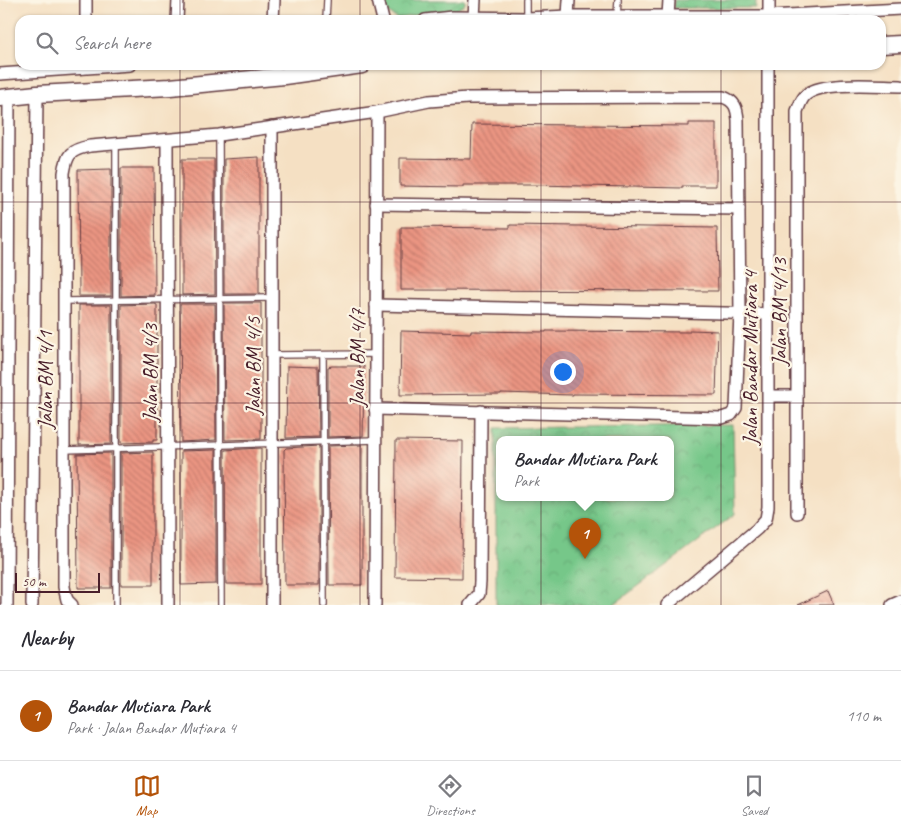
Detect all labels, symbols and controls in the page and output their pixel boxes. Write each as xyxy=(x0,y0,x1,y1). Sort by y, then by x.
search box xyxy=(15,15,886,70)
icon: search xyxy=(33,29,61,57)
text: Search here xyxy=(73,31,150,55)
street label: Jalan BM 4/13 xyxy=(766,256,792,367)
street label: Jalan Bandar Mutiara 4 xyxy=(737,268,763,446)
street label: Jalan BM 4/7 xyxy=(344,307,370,408)
street label: Jalan BM 4/5 xyxy=(240,315,266,416)
street label: Jalan BM 4/3 xyxy=(137,322,163,423)
street label: Jalan BM 4/1 xyxy=(32,329,58,430)
your location xyxy=(550,359,576,385)
popup xyxy=(496,436,674,501)
text: Bandar Mutiara Park xyxy=(514,447,656,471)
text: Park xyxy=(514,471,539,491)
pin: 1 xyxy=(569,518,601,559)
scale bar xyxy=(15,570,100,593)
text: 50 m xyxy=(22,573,46,590)
text: Nearby xyxy=(20,625,73,651)
text: Bandar Mutiara Park xyxy=(67,694,210,718)
text: 1 xyxy=(32,706,40,726)
text: 110 m xyxy=(847,706,881,726)
text: Park · Jalan Bandar Mutiara 4 xyxy=(67,718,236,738)
tab: Map xyxy=(133,772,161,819)
tab: Directions xyxy=(426,772,475,819)
tab: Saved xyxy=(740,772,768,819)

